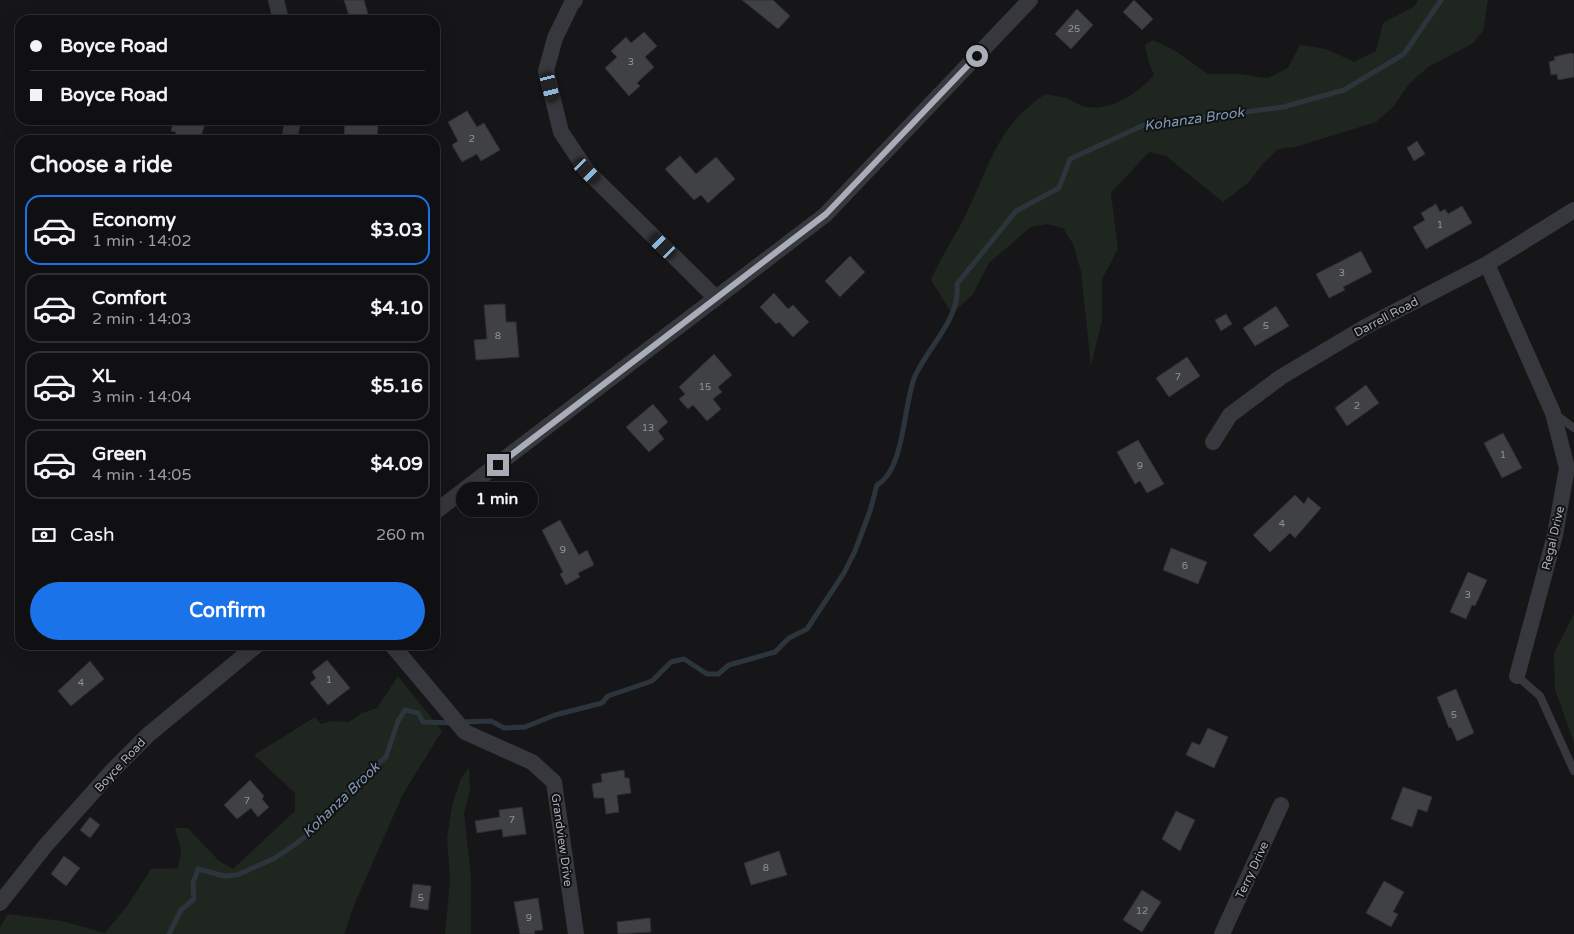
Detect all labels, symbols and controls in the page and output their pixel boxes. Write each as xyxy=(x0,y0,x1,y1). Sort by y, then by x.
house number: 25 xyxy=(1068,23,1080,35)
text: Boyce Road xyxy=(60,35,168,57)
route start xyxy=(966,45,988,67)
house number: 3 xyxy=(628,56,634,68)
car xyxy=(539,71,560,103)
text: Boyce Road xyxy=(60,84,168,106)
water label: Kohanza Brook xyxy=(1143,103,1246,134)
house number: 2 xyxy=(469,133,475,145)
text: Choose a ride xyxy=(30,152,173,178)
car xyxy=(571,155,602,187)
icon: car xyxy=(32,208,77,253)
text: Economy xyxy=(92,209,176,231)
text: $3.03 xyxy=(371,219,423,241)
house number: 1 xyxy=(1437,219,1443,231)
car xyxy=(646,230,679,262)
text: 1 min · 14:02 xyxy=(92,231,191,251)
house number: 3 xyxy=(1339,267,1345,279)
icon: car xyxy=(32,286,77,331)
text: Comfort xyxy=(92,287,166,309)
street label: Darrell Road xyxy=(1352,294,1420,340)
text: $4.10 xyxy=(371,297,423,319)
text: 2 min · 14:03 xyxy=(92,309,191,329)
house number: 5 xyxy=(1263,320,1269,332)
house number: 8 xyxy=(495,330,501,342)
icon: car xyxy=(32,364,77,409)
text: XL xyxy=(92,365,116,387)
house number: 7 xyxy=(1175,371,1181,383)
text: $5.16 xyxy=(371,375,423,397)
house number: 15 xyxy=(699,381,711,393)
text: 3 min · 14:04 xyxy=(92,387,191,407)
house number: 2 xyxy=(1354,400,1360,412)
house number: 13 xyxy=(642,422,654,434)
icon: car xyxy=(32,442,77,487)
text: Green xyxy=(92,443,146,465)
house number: 1 xyxy=(1500,449,1506,461)
text: $4.09 xyxy=(371,453,423,475)
route end xyxy=(487,454,509,476)
house number: 9 xyxy=(1137,460,1143,472)
text: 4 min · 14:05 xyxy=(92,465,191,485)
callout: 1 min xyxy=(457,482,539,518)
text: 1 min xyxy=(476,489,518,509)
street label: Regal Drive xyxy=(1539,504,1567,571)
house number: 4 xyxy=(1279,518,1285,530)
icon: cash xyxy=(30,521,58,549)
text: Cash xyxy=(70,524,115,546)
text: 260 m xyxy=(376,525,425,545)
house number: 9 xyxy=(560,544,566,556)
house number: 6 xyxy=(1182,560,1188,572)
button: Confirm xyxy=(30,582,425,640)
house number: 3 xyxy=(1465,589,1471,601)
house number: 1 xyxy=(326,674,332,686)
house number: 4 xyxy=(78,677,84,689)
house number: 5 xyxy=(1451,709,1457,721)
street label: Boyce Road xyxy=(92,735,148,795)
water label: Kohanza Brook xyxy=(299,758,384,841)
street label: Grandview Drive xyxy=(549,793,575,888)
house number: 7 xyxy=(244,795,250,807)
house number: 7 xyxy=(509,814,515,826)
street label: Terry Drive xyxy=(1233,839,1271,901)
house number: 8 xyxy=(763,862,769,874)
house number: 5 xyxy=(418,892,424,904)
house number: 12 xyxy=(1136,905,1148,917)
house number: 9 xyxy=(526,912,532,924)

